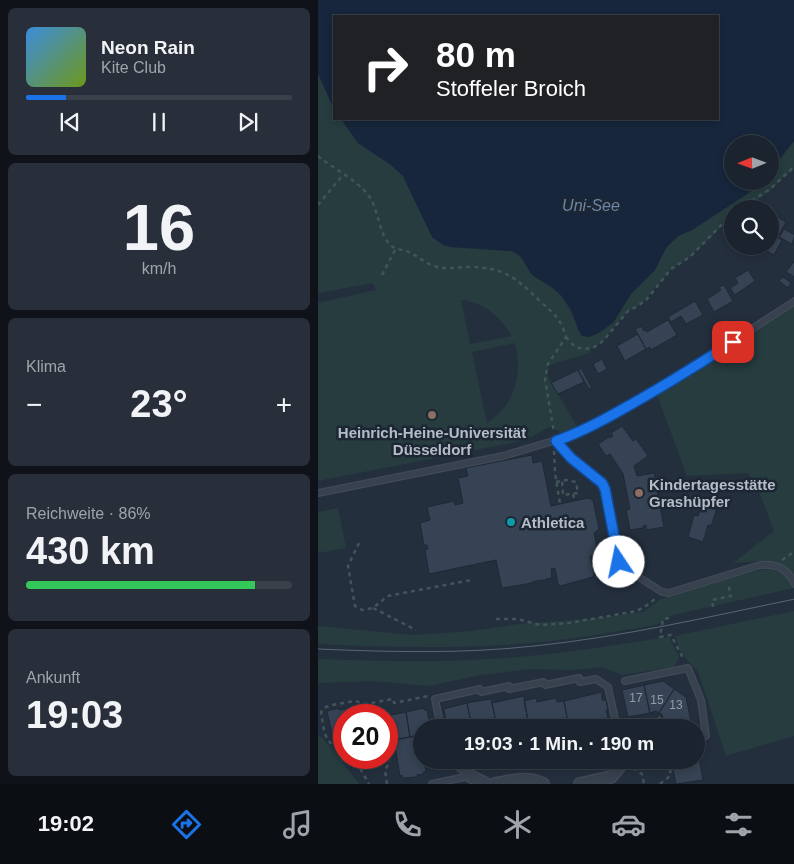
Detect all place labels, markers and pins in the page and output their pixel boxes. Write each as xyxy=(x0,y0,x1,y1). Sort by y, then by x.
pin xyxy=(712,321,754,363)
marker: Heinrich-Heine-Universität Düsseldorf xyxy=(426,409,438,421)
place label: Heinrich-Heine-Universität Düsseldorf xyxy=(338,424,526,458)
place label: Kindertagesstätte Grashüpfer xyxy=(649,476,776,510)
marker: Kindertagesstätte Grashüpfer xyxy=(633,487,645,499)
place label: Athletica xyxy=(521,514,585,531)
marker: Athletica xyxy=(505,516,517,528)

